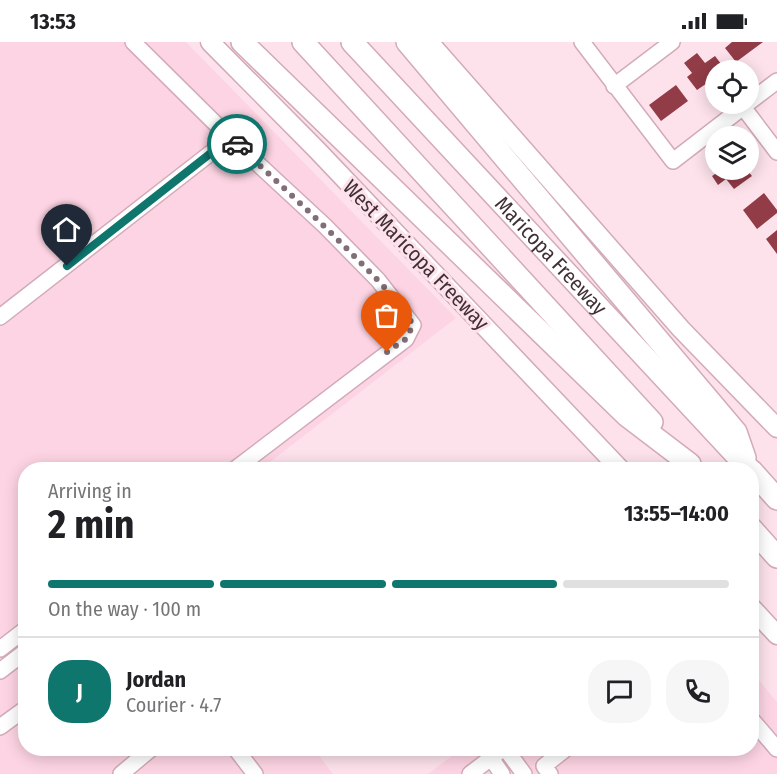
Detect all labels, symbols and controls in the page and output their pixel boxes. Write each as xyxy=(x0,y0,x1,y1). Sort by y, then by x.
text: 13:53 xyxy=(30,8,76,35)
map controls xyxy=(705,60,759,180)
button: locate xyxy=(705,60,759,114)
courier xyxy=(207,114,267,174)
button: layers xyxy=(705,126,759,180)
icon: car xyxy=(221,128,254,161)
street label: West Maricopa Freeway xyxy=(337,174,495,336)
street label: Maricopa Freeway xyxy=(489,191,613,321)
pin xyxy=(41,204,92,266)
icon: home xyxy=(50,213,83,246)
pin xyxy=(361,290,412,352)
icon: bag xyxy=(370,299,403,332)
text: Arriving in xyxy=(48,479,132,503)
text: 13:55–14:00 xyxy=(624,500,729,527)
text: 2 min xyxy=(48,502,134,548)
text: On the way · 100 m xyxy=(48,597,201,621)
button: chat xyxy=(588,660,651,723)
button: phone xyxy=(666,660,729,723)
text: Jordan xyxy=(126,666,186,693)
text: J xyxy=(76,678,83,705)
text: Courier · 4.7 xyxy=(126,693,221,717)

